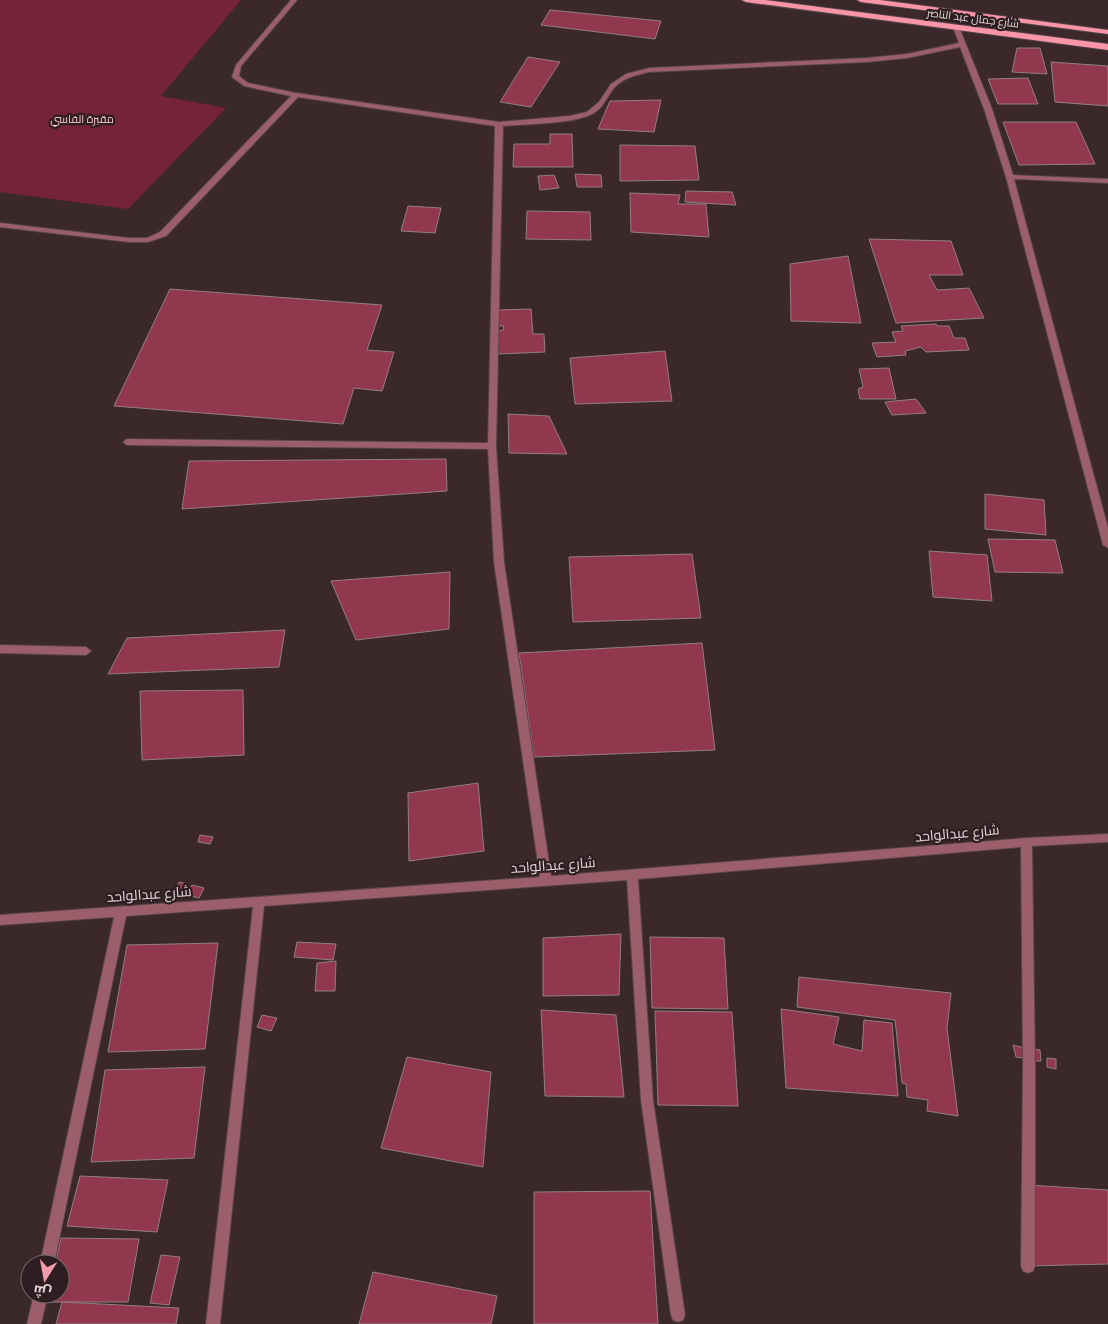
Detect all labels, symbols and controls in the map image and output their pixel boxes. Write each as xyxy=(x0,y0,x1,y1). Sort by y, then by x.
street label: شارع جمال عبد الناصر xyxy=(925,5,1020,32)
park label: مقبرة الفاسي xyxy=(50,112,114,127)
street label: شارع عبدالواحد xyxy=(914,820,1000,846)
street label: شارع عبدالواحد xyxy=(510,853,596,877)
street label: شارع عبدالواحد xyxy=(106,882,192,906)
north arrow xyxy=(20,1254,70,1304)
text: ش xyxy=(32,1281,53,1302)

